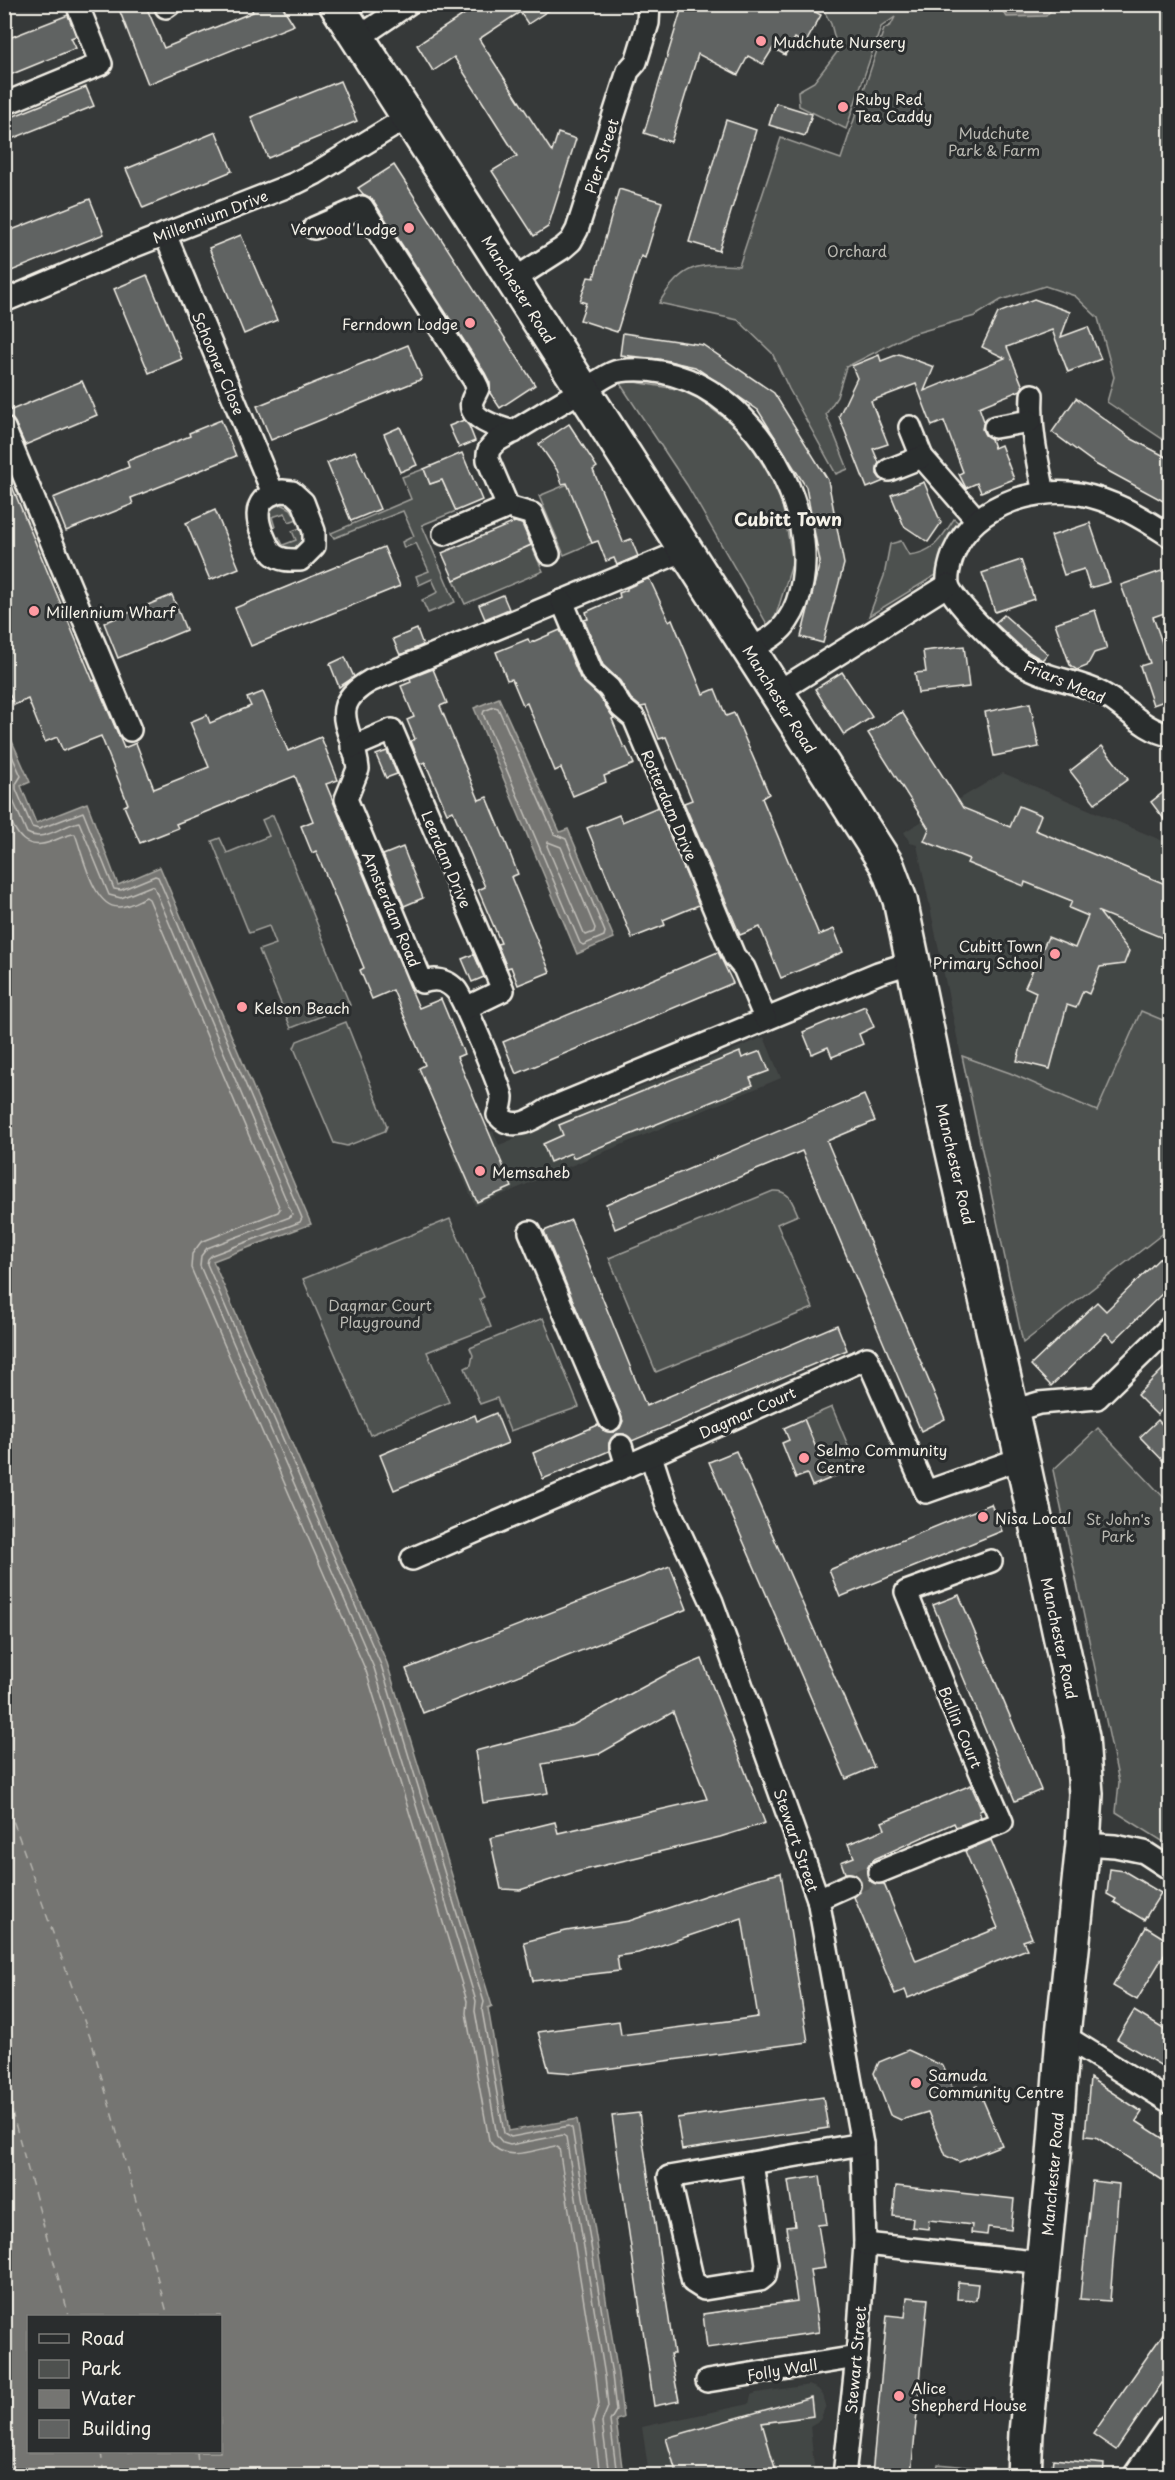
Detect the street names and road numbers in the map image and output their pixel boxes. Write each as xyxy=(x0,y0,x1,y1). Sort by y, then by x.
street label: Pier Street xyxy=(578,115,624,197)
street label: Millennium Drive xyxy=(149,183,271,249)
street label: Manchester Road xyxy=(476,230,562,348)
street label: Schooner Close xyxy=(187,308,251,418)
street label: Manchester Road xyxy=(737,640,823,758)
street label: Friars Mead xyxy=(1021,653,1109,709)
street label: Rotterdam Drive xyxy=(636,746,704,864)
street label: Leerdam Drive xyxy=(416,807,478,911)
street label: Amsterdam Road xyxy=(357,847,427,971)
street label: Manchester Road xyxy=(931,1101,981,1227)
street label: Dagmar Court xyxy=(695,1380,799,1444)
street label: Manchester Road xyxy=(1036,1575,1084,1701)
street label: Ballin Court xyxy=(933,1682,989,1772)
street label: Stewart Street xyxy=(769,1785,825,1895)
street label: Manchester Road xyxy=(1035,2111,1069,2237)
street label: Stewart Street xyxy=(839,2305,871,2415)
street label: Folly Wall xyxy=(745,2352,819,2386)

